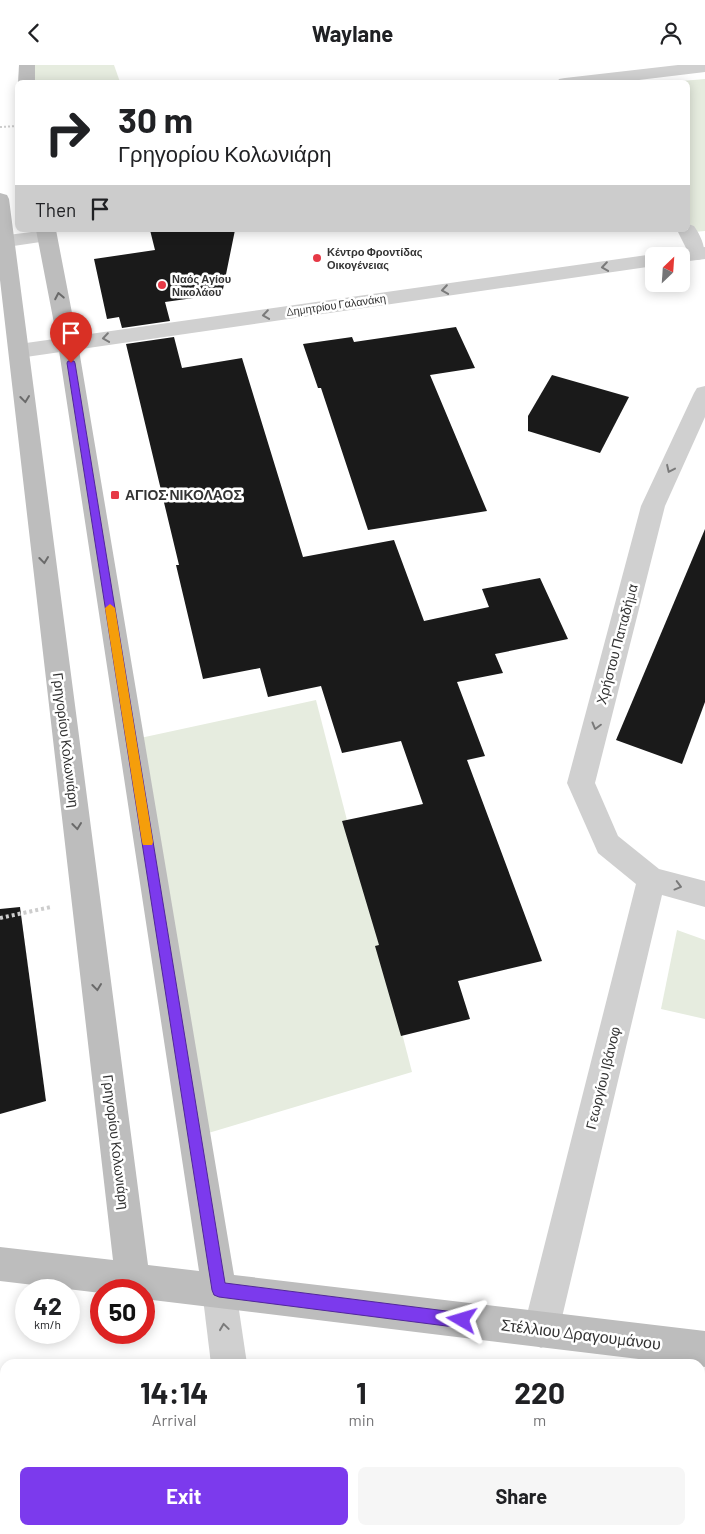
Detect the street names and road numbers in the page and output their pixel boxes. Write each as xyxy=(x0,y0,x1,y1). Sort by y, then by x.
street label: Δημητρίου Γαλανάκη xyxy=(285,291,386,318)
street label: Χρήστου Παπαδήμα xyxy=(592,582,641,706)
street label: Γρηγορίου Κολωνιάρη xyxy=(50,671,83,808)
street label: Γεωργίου Ιβάνοφ xyxy=(582,1025,623,1131)
street label: Γρηγορίου Κολωνιάρη xyxy=(100,1073,133,1210)
street label: Στέλλιου Δραγουμάνου xyxy=(500,1314,662,1353)

